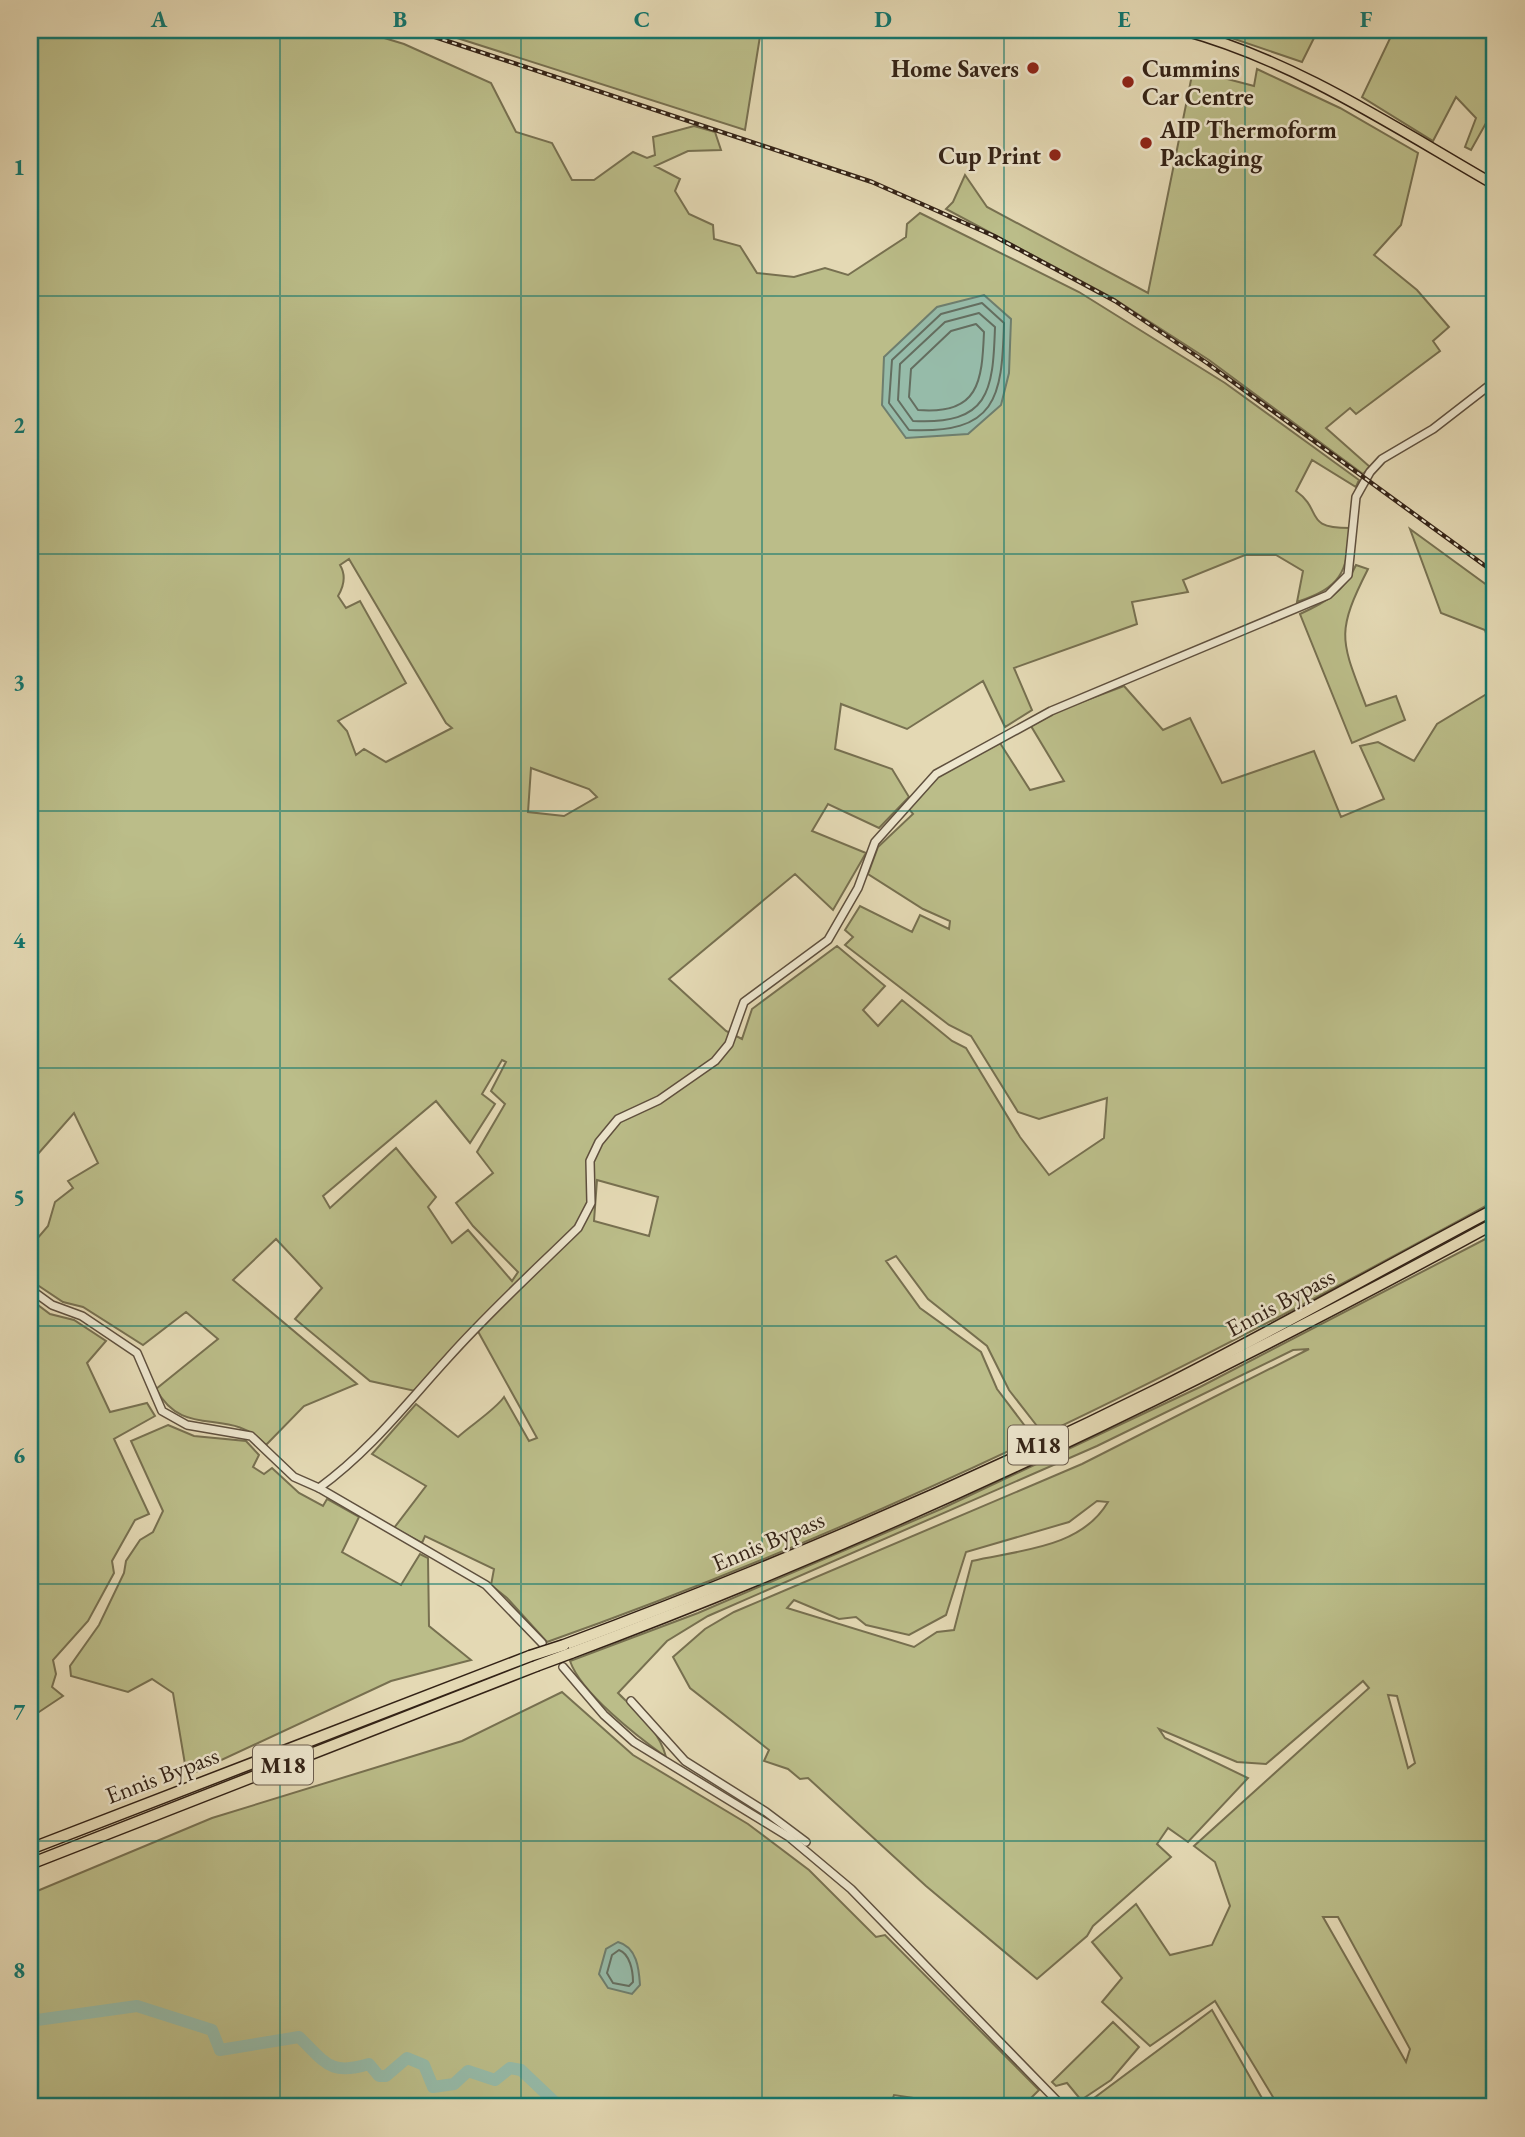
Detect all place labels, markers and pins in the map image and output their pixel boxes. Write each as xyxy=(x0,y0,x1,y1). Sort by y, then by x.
place label: Home Savers xyxy=(891,53,1019,84)
place label: Cummins Car Centre xyxy=(1142,53,1254,112)
marker: Home Savers xyxy=(1025,60,1041,76)
marker: Cummins Car Centre xyxy=(1120,74,1136,90)
place label: AIP Thermoform Packaging xyxy=(1159,114,1337,174)
marker: AIP Thermoform Packaging xyxy=(1138,135,1154,151)
place label: Cup Print xyxy=(938,140,1041,171)
marker: Cup Print xyxy=(1047,147,1063,163)

